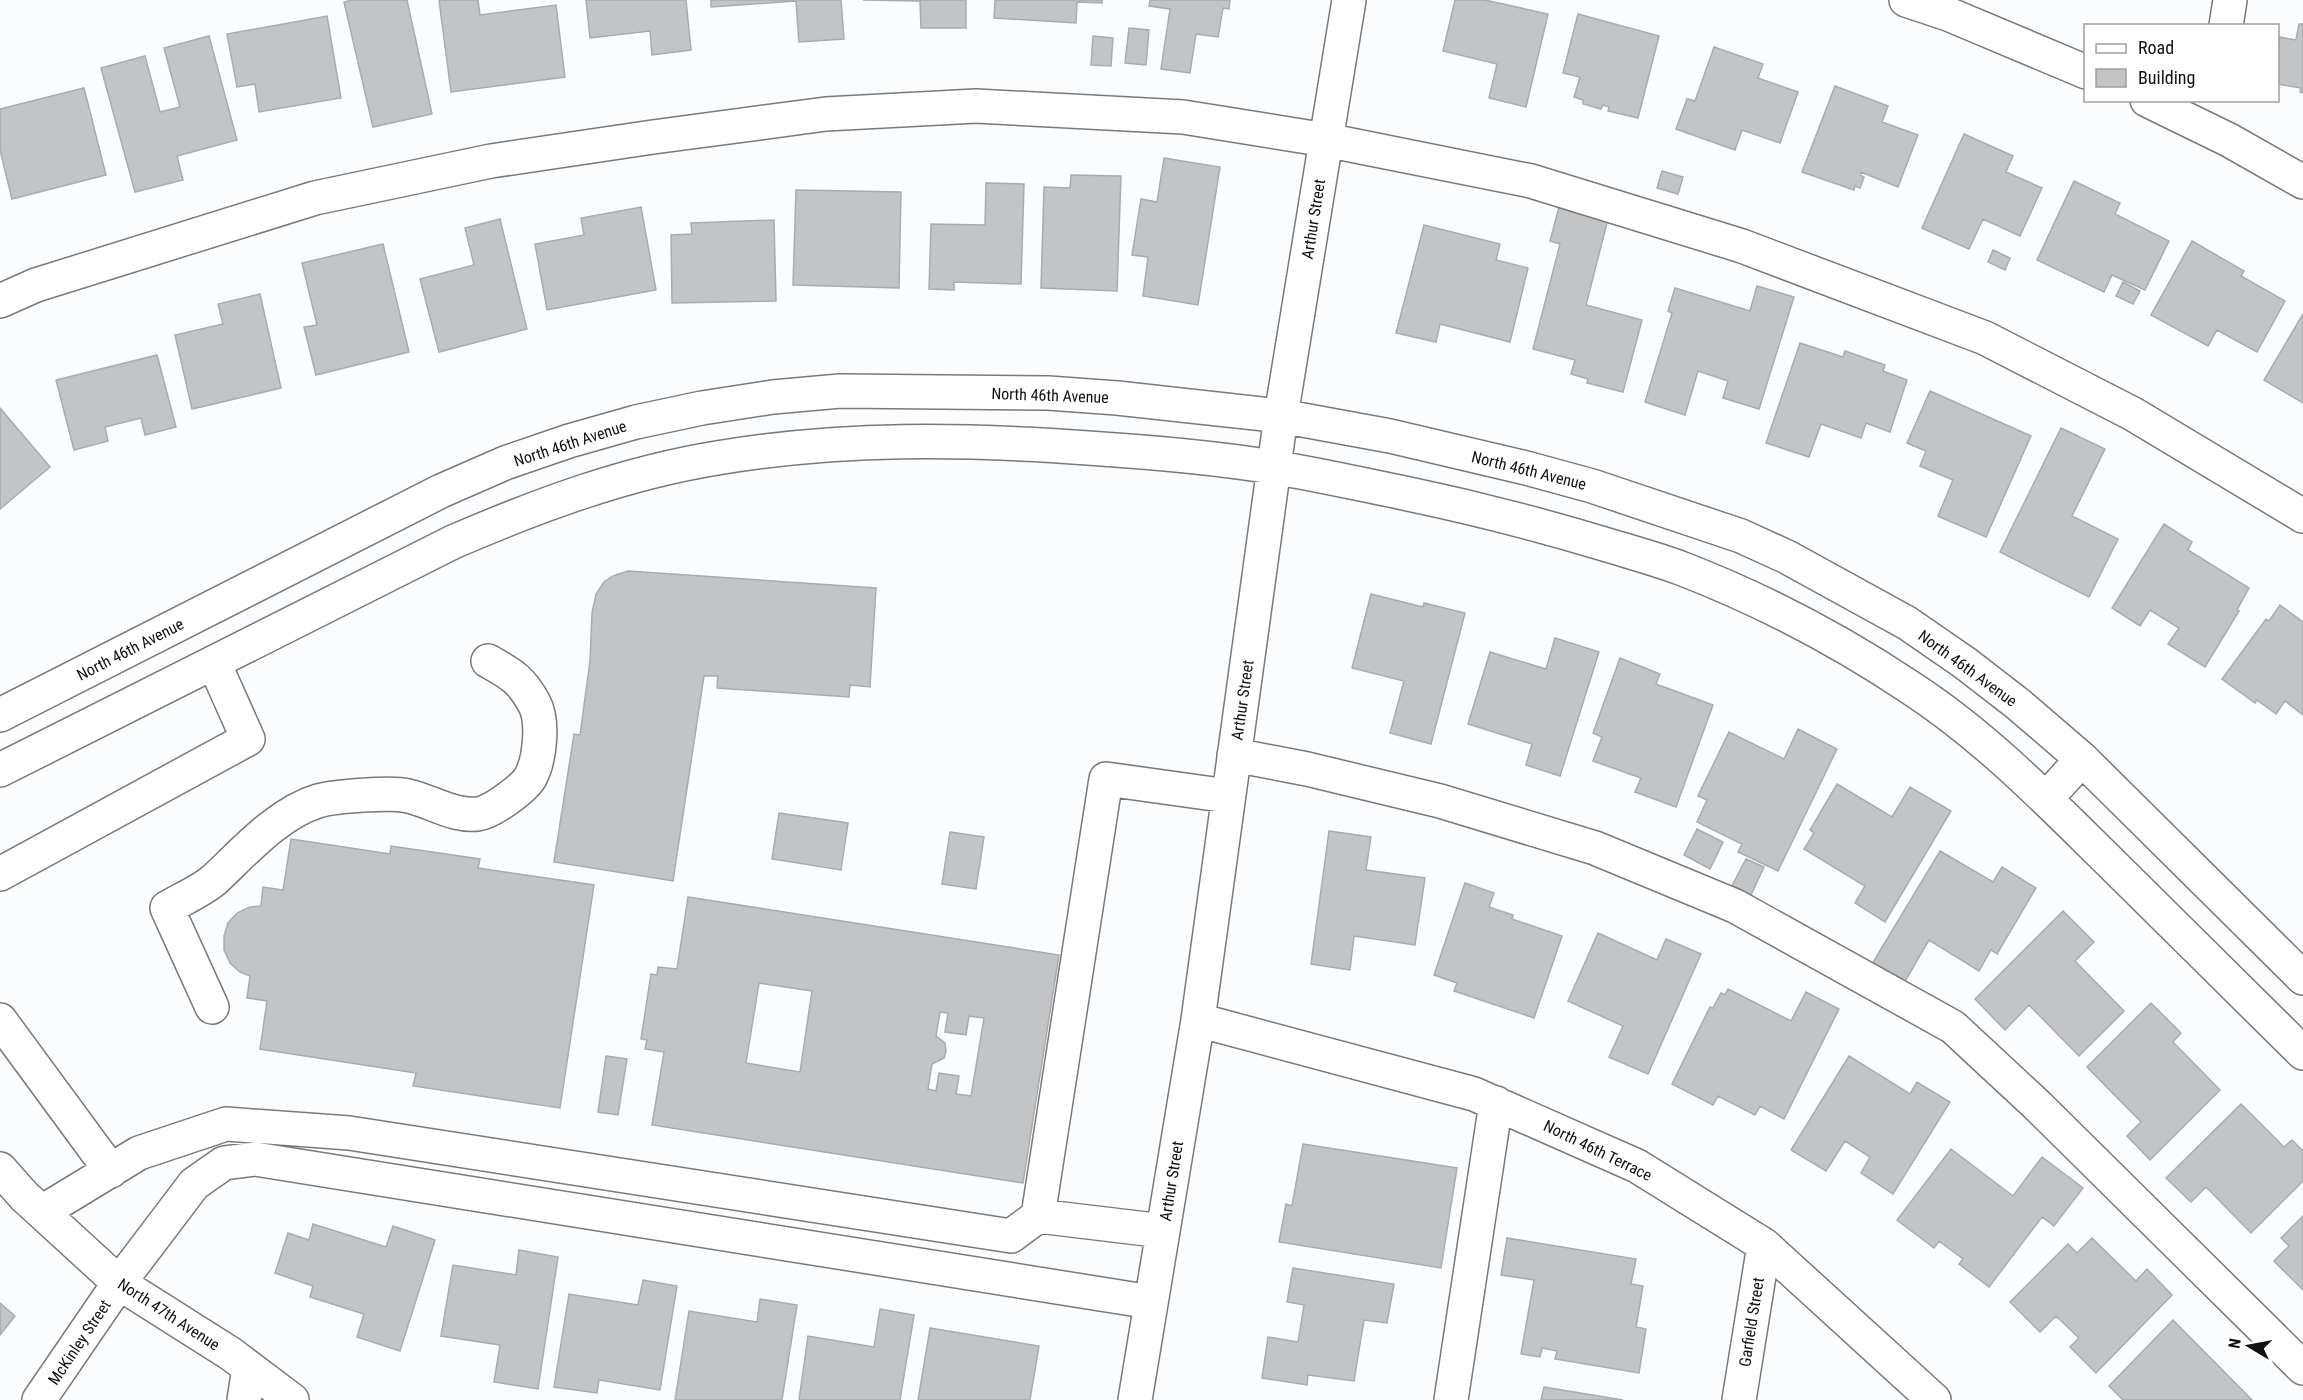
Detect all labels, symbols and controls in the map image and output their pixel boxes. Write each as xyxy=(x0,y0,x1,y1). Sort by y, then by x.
legend xyxy=(2084,24,2279,102)
text: Road xyxy=(2138,37,2174,58)
text: Building xyxy=(2138,67,2195,88)
street label: Arthur Street xyxy=(1298,177,1329,260)
street label: North 46th Avenue xyxy=(991,384,1109,407)
street label: North 46th Avenue xyxy=(511,416,629,471)
street label: North 46th Avenue xyxy=(1470,447,1588,494)
street label: North 46th Avenue xyxy=(74,614,187,685)
street label: North 46th Avenue xyxy=(1915,626,2021,711)
street label: Arthur Street xyxy=(1227,659,1258,741)
street label: North 46th Terrace xyxy=(1541,1116,1655,1185)
street label: Arthur Street xyxy=(1156,1139,1187,1222)
street label: North 47th Avenue xyxy=(114,1274,223,1354)
street label: Garfield Street xyxy=(1735,1276,1768,1368)
street label: McKinley Street xyxy=(44,1296,115,1388)
north arrow xyxy=(2219,1316,2279,1376)
text: N xyxy=(2225,1337,2245,1350)

